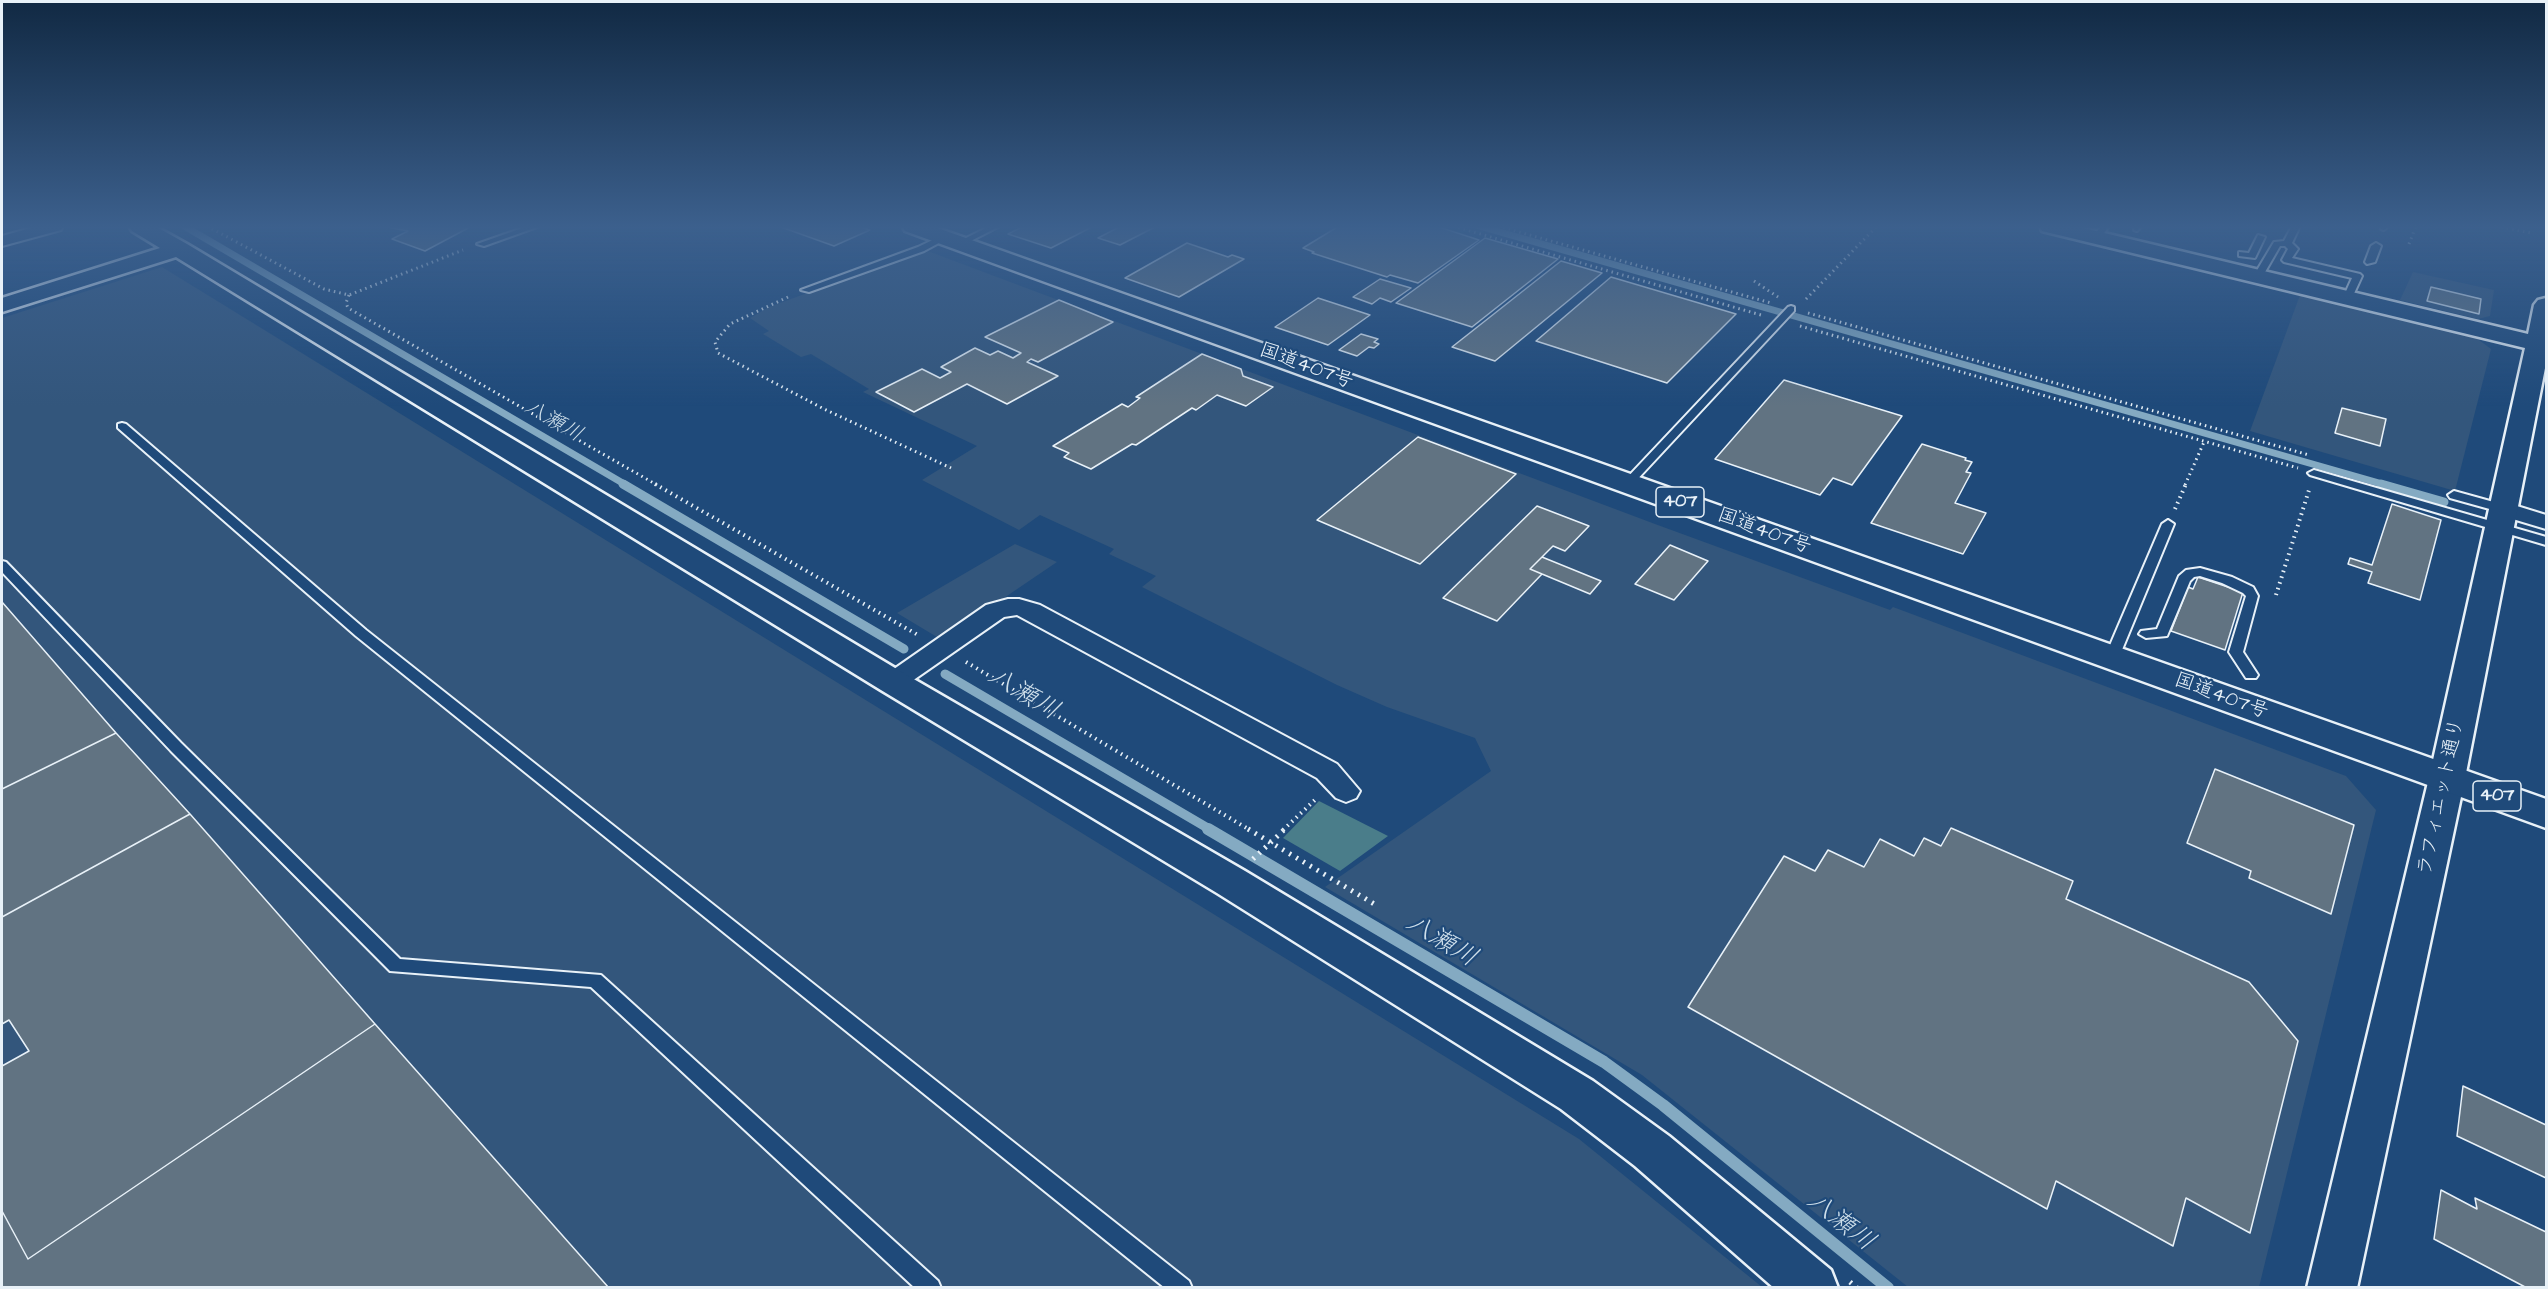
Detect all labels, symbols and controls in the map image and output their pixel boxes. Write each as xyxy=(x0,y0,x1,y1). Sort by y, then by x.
street label: 国道407号 xyxy=(1256,339,1356,395)
water label: 八瀬川 xyxy=(519,395,587,449)
road number: 407 xyxy=(1656,487,1704,517)
street label: 国道407号 xyxy=(1714,504,1814,560)
water label: 八瀬川 xyxy=(982,662,1064,728)
street label: 国道407号 xyxy=(2171,669,2271,725)
street label: ラフィエット通り xyxy=(2414,716,2470,878)
road number: 407 xyxy=(2473,781,2521,811)
water label: 八瀬川 xyxy=(1400,909,1482,975)
water label: 八瀬川 xyxy=(1800,1187,1880,1259)

